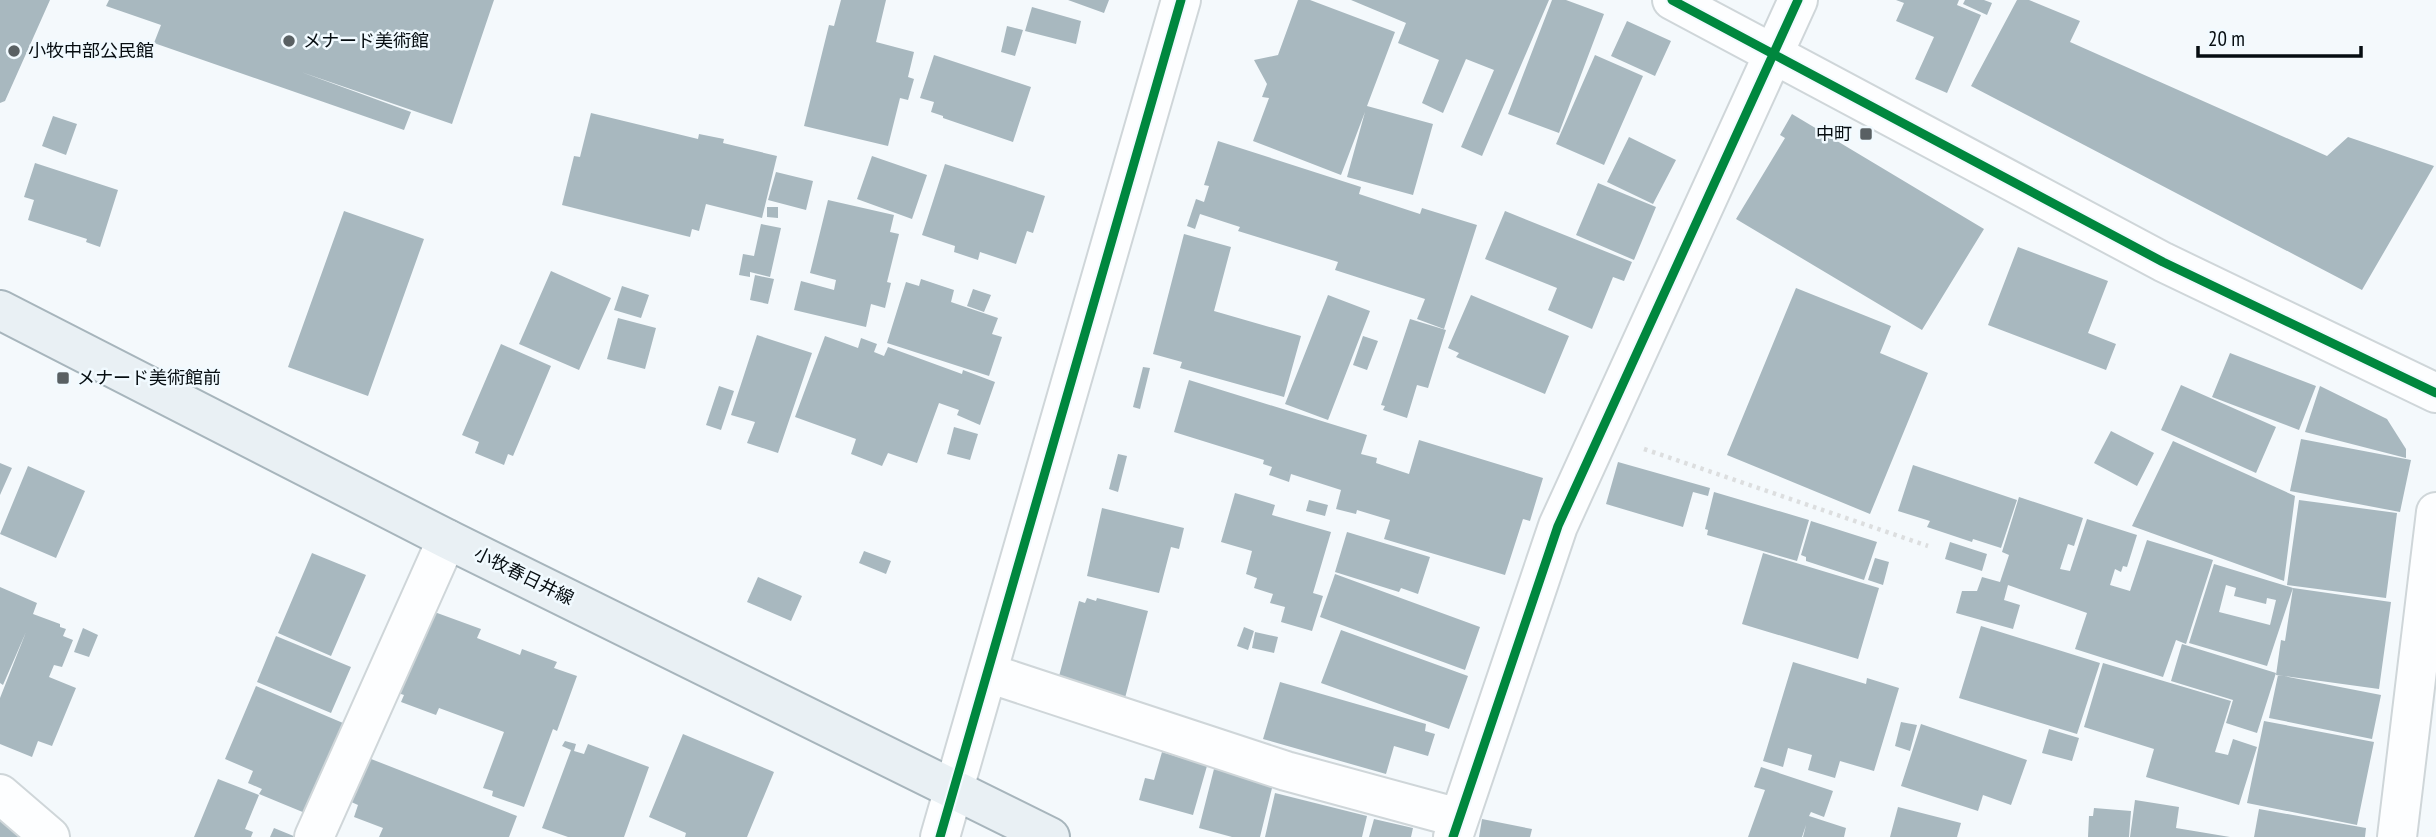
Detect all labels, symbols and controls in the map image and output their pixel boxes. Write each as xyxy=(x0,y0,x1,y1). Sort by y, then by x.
scale bar xyxy=(2198,14,2361,58)
text: 20 m xyxy=(2208,25,2245,52)
place label: メナード美術館 xyxy=(303,29,429,52)
marker: メナード美術館 xyxy=(281,33,297,49)
place label: 小牧中部公民館 xyxy=(28,39,154,62)
marker: 小牧中部公民館 xyxy=(6,43,22,59)
place label: 中町 xyxy=(1816,122,1852,145)
marker: 中町 xyxy=(1858,126,1874,142)
place label: メナード美術館前 xyxy=(77,366,221,389)
marker: メナード美術館前 xyxy=(55,370,71,386)
street label: 小牧春日井線 xyxy=(471,542,578,610)

